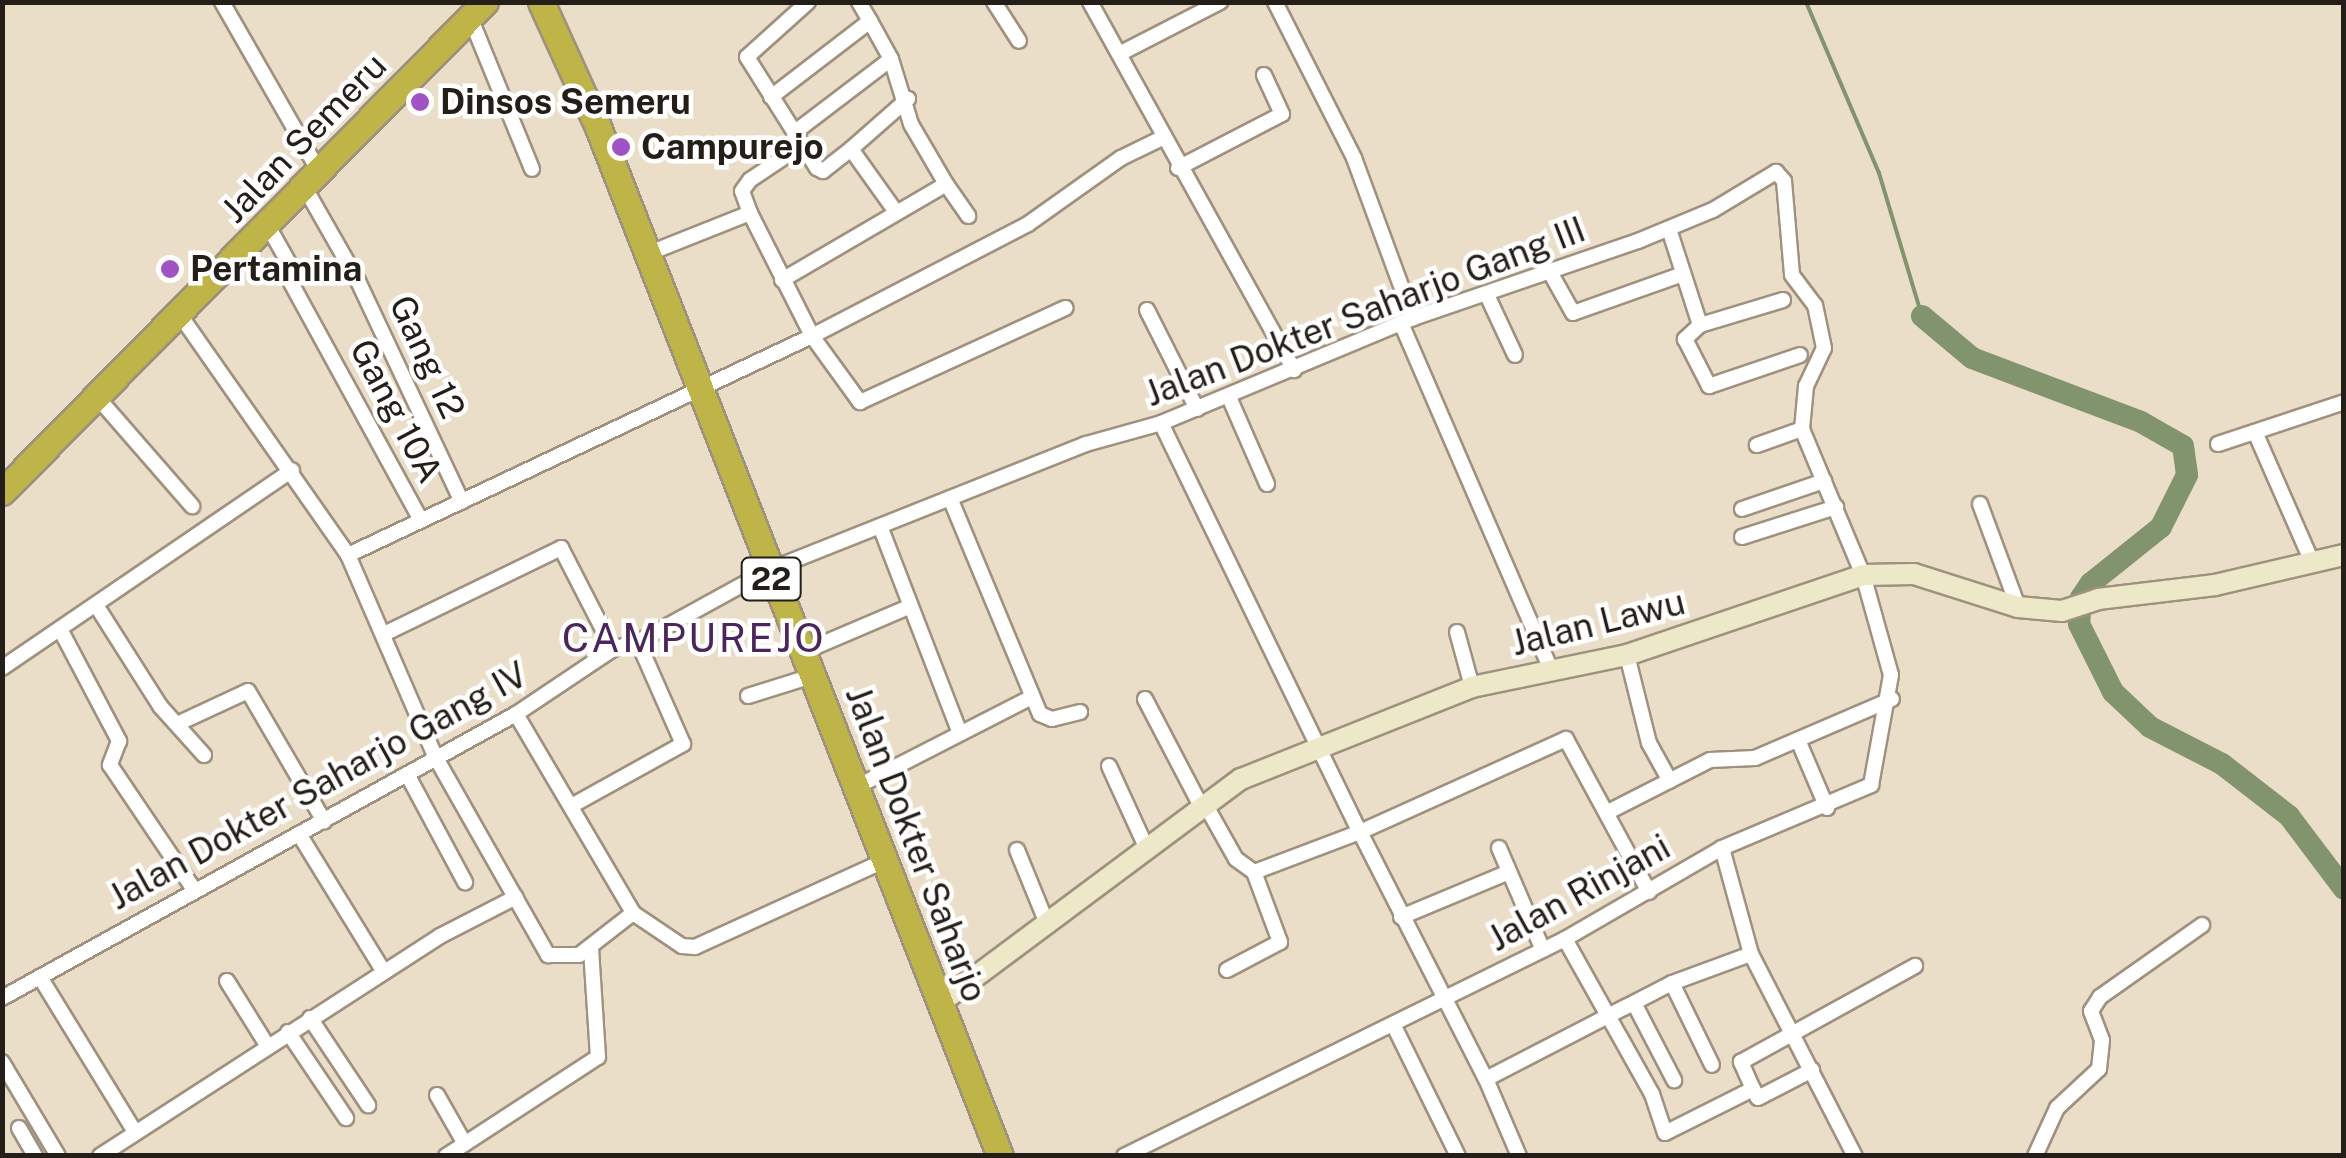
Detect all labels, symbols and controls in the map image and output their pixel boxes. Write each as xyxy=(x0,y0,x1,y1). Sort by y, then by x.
street label: Jalan Semeru xyxy=(213,45,395,231)
place label: Dinsos Semeru xyxy=(440,81,691,123)
marker: Dinsos Semeru xyxy=(409,91,431,113)
place label: Campurejo xyxy=(641,126,824,168)
marker: Campurejo xyxy=(610,136,632,158)
street label: Jalan Dokter Saharjo Gang III xyxy=(1139,208,1591,416)
place label: Pertamina xyxy=(190,248,362,290)
marker: Pertamina xyxy=(159,258,181,280)
street label: Gang 12 xyxy=(380,289,474,425)
street label: Gang 10A xyxy=(341,332,451,490)
road number: 22 xyxy=(738,552,804,606)
street label: Jalan Lawu xyxy=(1507,581,1689,665)
district label: CAMPUREJO xyxy=(562,614,826,662)
street label: Jalan Dokter Saharjo Gang IV xyxy=(101,653,535,919)
street label: Jalan Dokter Saharjo xyxy=(836,680,996,1008)
street label: Jalan Rinjani xyxy=(1481,826,1677,960)

